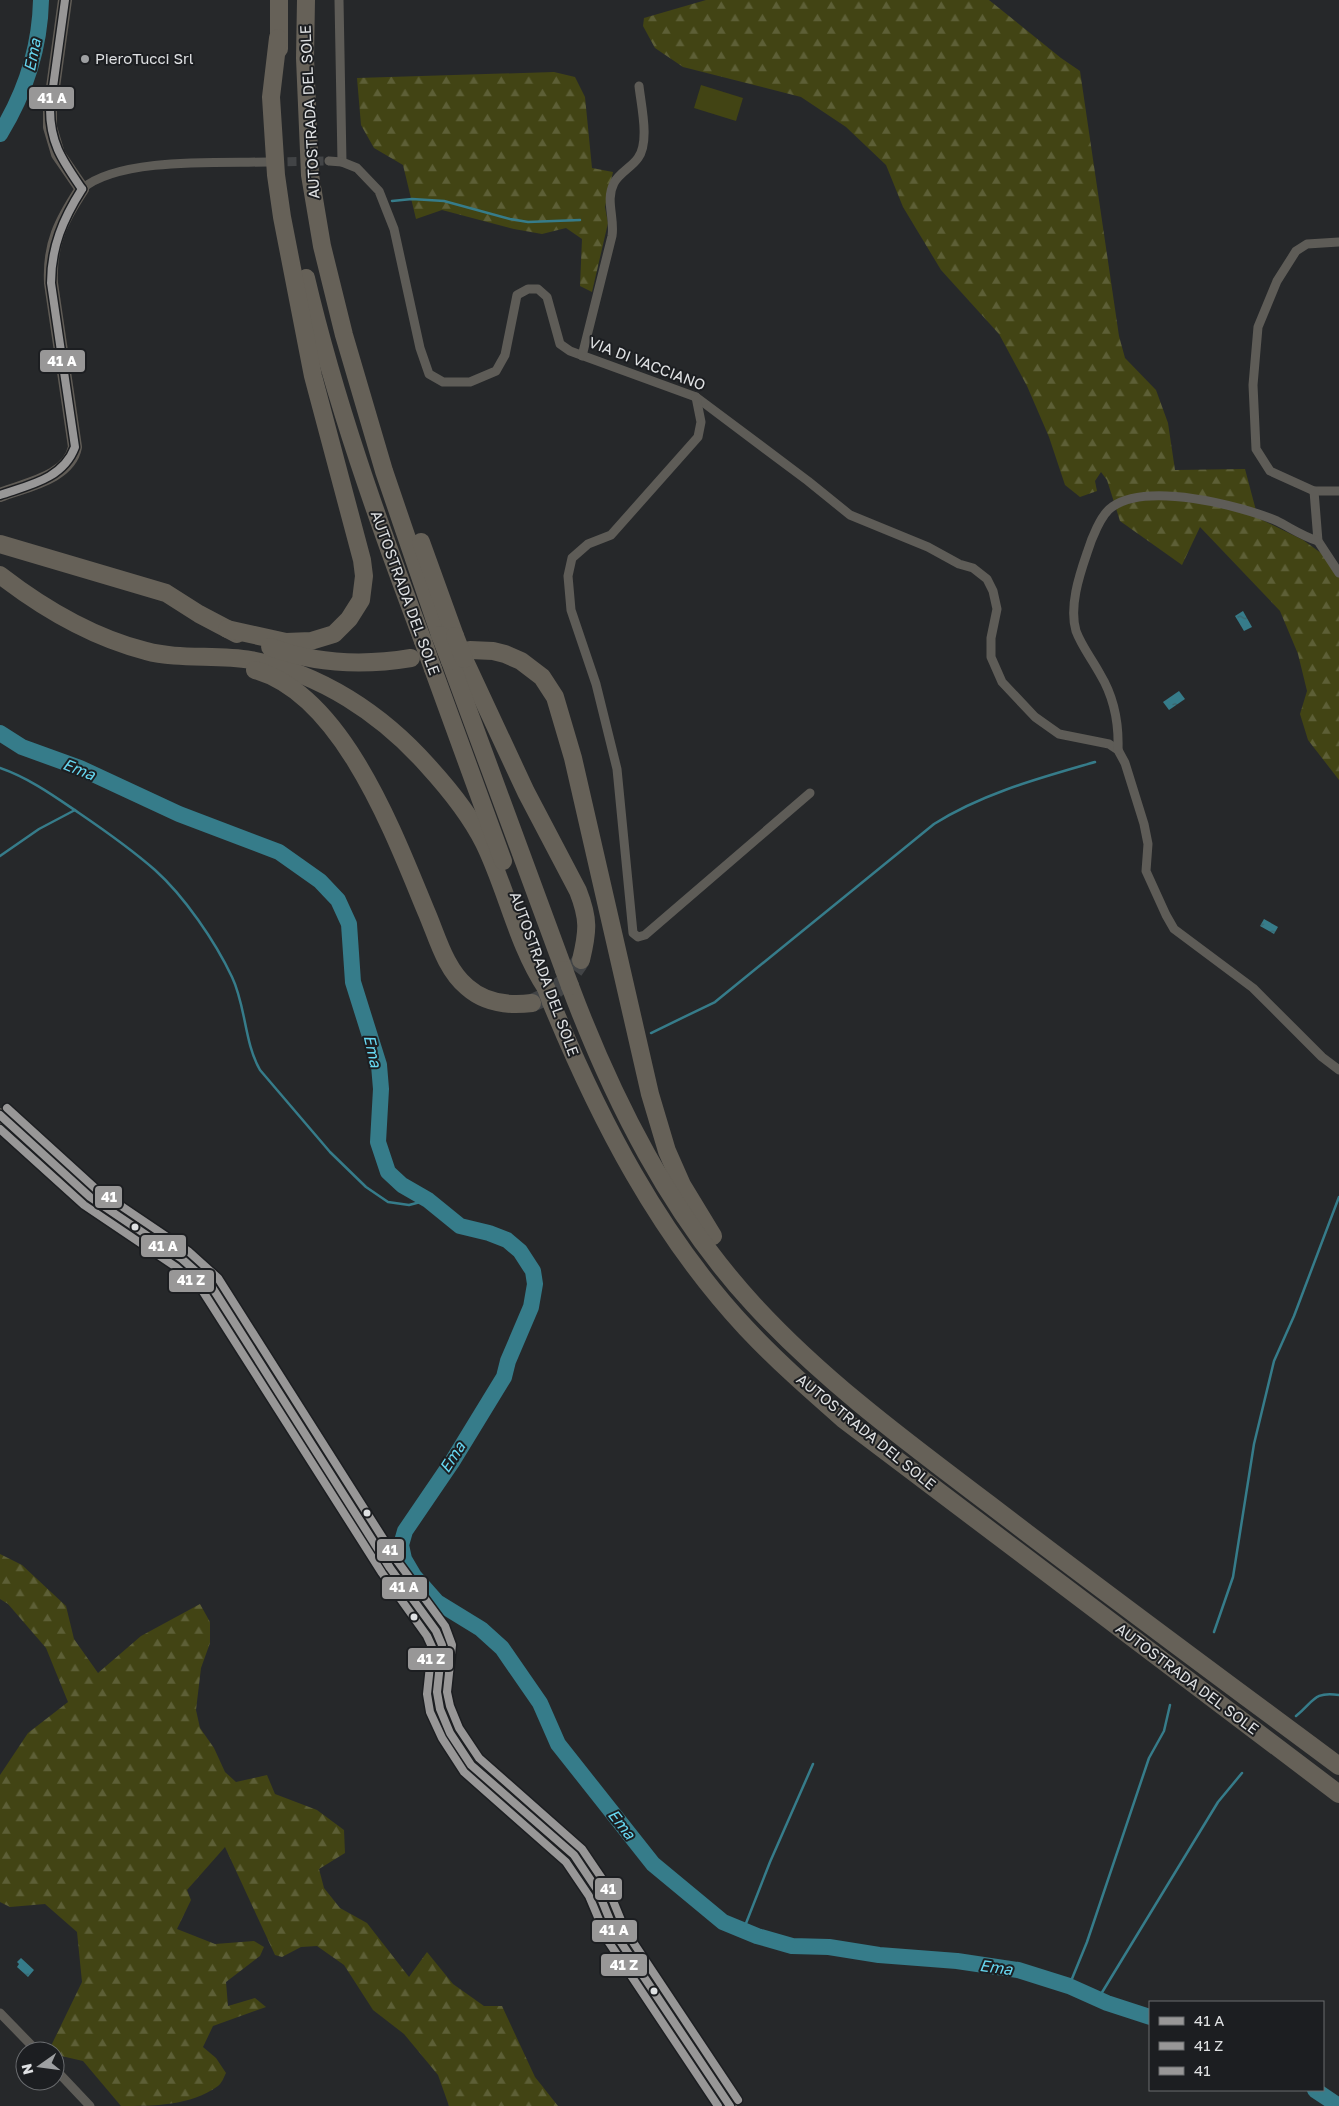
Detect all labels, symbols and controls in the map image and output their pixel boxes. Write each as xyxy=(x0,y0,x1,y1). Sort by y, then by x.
street label: AUTOSTRADA DEL SOLE xyxy=(295,25,323,199)
water label: Ema xyxy=(19,36,45,73)
place label: PieroTucci Srl xyxy=(95,49,194,67)
marker: PieroTucci Srl xyxy=(79,53,91,65)
line badge: 41 A xyxy=(28,86,75,110)
text: 41 A xyxy=(37,89,67,106)
street label: VIA DI VACCIANO xyxy=(586,333,708,394)
line badge: 41 A xyxy=(39,349,86,373)
text: 41 A xyxy=(47,352,77,369)
street label: AUTOSTRADA DEL SOLE xyxy=(368,508,444,677)
water label: Ema xyxy=(60,754,99,785)
street label: AUTOSTRADA DEL SOLE xyxy=(507,889,583,1058)
water label: Ema xyxy=(360,1033,387,1070)
line badge: 41 xyxy=(94,1185,123,1209)
text: 41 xyxy=(101,1188,117,1205)
unlabelled marker xyxy=(130,1222,140,1232)
line badge: 41 A xyxy=(140,1234,187,1258)
text: 41 A xyxy=(148,1237,178,1254)
line badge: 41 Z xyxy=(168,1269,215,1293)
text: 41 Z xyxy=(177,1271,205,1288)
street label: AUTOSTRADA DEL SOLE xyxy=(793,1369,940,1493)
water label: Ema xyxy=(435,1437,470,1476)
unlabelled marker xyxy=(362,1508,372,1518)
line badge: 41 xyxy=(376,1538,405,1562)
text: 41 xyxy=(382,1541,398,1558)
line badge: 41 A xyxy=(381,1576,428,1600)
text: 41 A xyxy=(389,1578,419,1595)
unlabelled marker xyxy=(409,1612,419,1622)
street label: AUTOSTRADA DEL SOLE xyxy=(1113,1619,1263,1738)
line badge: 41 Z xyxy=(407,1647,454,1671)
text: 41 Z xyxy=(417,1650,445,1667)
water label: Ema xyxy=(604,1805,641,1844)
line badge: 41 xyxy=(594,1877,623,1901)
text: 41 xyxy=(600,1880,616,1897)
line badge: 41 A xyxy=(591,1919,638,1943)
text: 41 A xyxy=(599,1921,629,1938)
line badge: 41 Z xyxy=(600,1953,648,1977)
water label: Ema xyxy=(978,1955,1015,1979)
text: 41 Z xyxy=(610,1956,638,1973)
unlabelled marker xyxy=(649,1986,659,1996)
legend xyxy=(1149,2001,1324,2091)
text: 41 A xyxy=(1194,2011,1224,2029)
text: 41 Z xyxy=(1194,2036,1223,2054)
north arrow xyxy=(15,2041,65,2091)
text: 41 xyxy=(1194,2061,1210,2079)
text: N xyxy=(17,2062,36,2076)

